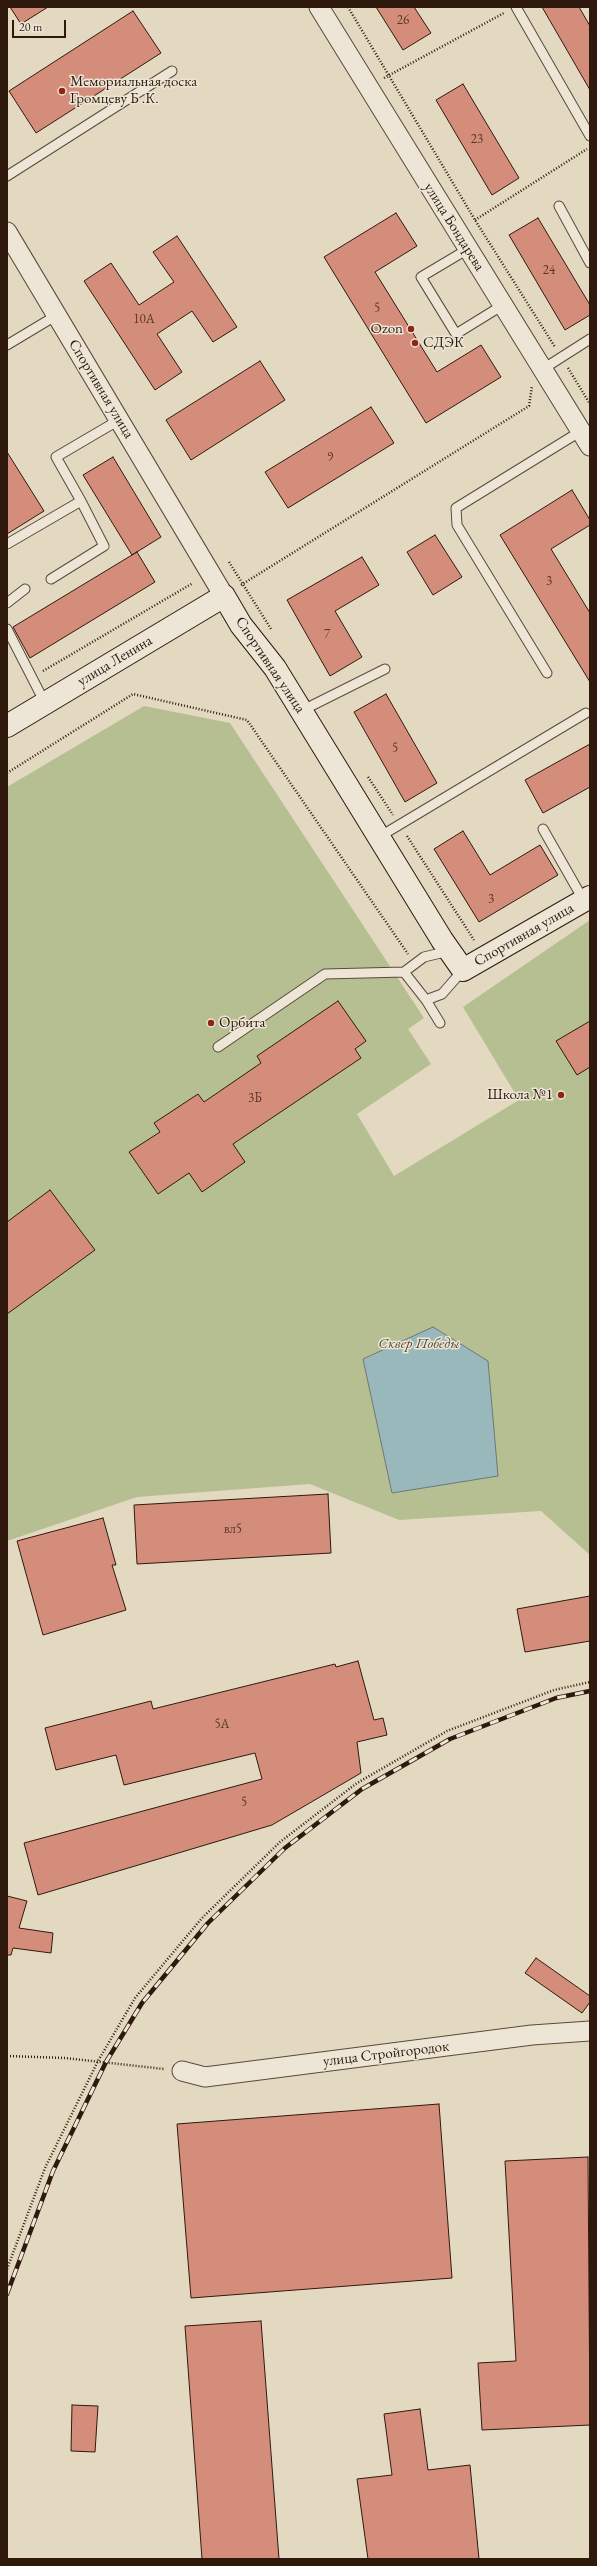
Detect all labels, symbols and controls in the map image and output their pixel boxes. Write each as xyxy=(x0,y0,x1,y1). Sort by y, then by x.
scale bar xyxy=(14,12,68,38)
house number: 26 xyxy=(397,12,409,28)
text: 20 m xyxy=(19,19,42,35)
place label: Мемориальная доска Громцеву Б .К. xyxy=(70,73,197,108)
marker: Мемориальная доска Громцеву Б .К. xyxy=(57,86,67,96)
house number: 23 xyxy=(471,131,483,147)
street label: улица Бондарева xyxy=(420,179,488,275)
house number: 24 xyxy=(543,262,555,278)
house number: 5 xyxy=(374,300,380,316)
house number: 10А xyxy=(133,311,155,327)
place label: Ozon xyxy=(371,320,403,338)
marker: Ozon xyxy=(406,324,416,334)
place label: СДЭК xyxy=(423,334,464,352)
street label: Спортивная улица xyxy=(64,336,138,442)
marker: СДЭК xyxy=(410,338,420,348)
house number: 9 xyxy=(327,449,333,465)
house number: 3 xyxy=(546,573,552,589)
street label: Спортивная улица xyxy=(231,613,309,717)
house number: 7 xyxy=(324,626,330,642)
street label: улица Ленина xyxy=(74,632,156,690)
house number: 5 xyxy=(392,740,398,756)
house number: 3 xyxy=(488,891,494,907)
street label: Спортивная улица xyxy=(471,899,577,971)
place label: Орбита xyxy=(219,1014,265,1032)
marker: Орбита xyxy=(206,1018,216,1028)
place label: Школа №1 xyxy=(487,1086,553,1104)
house number: 3Б xyxy=(248,1090,262,1106)
marker: Школа №1 xyxy=(556,1090,566,1100)
park label: Сквер Победы xyxy=(378,1335,460,1353)
house number: вл5 xyxy=(224,1521,242,1537)
house number: 5А xyxy=(214,1716,230,1732)
house number: 5 xyxy=(241,1794,247,1810)
street label: улица Стройгородок xyxy=(322,2037,450,2071)

